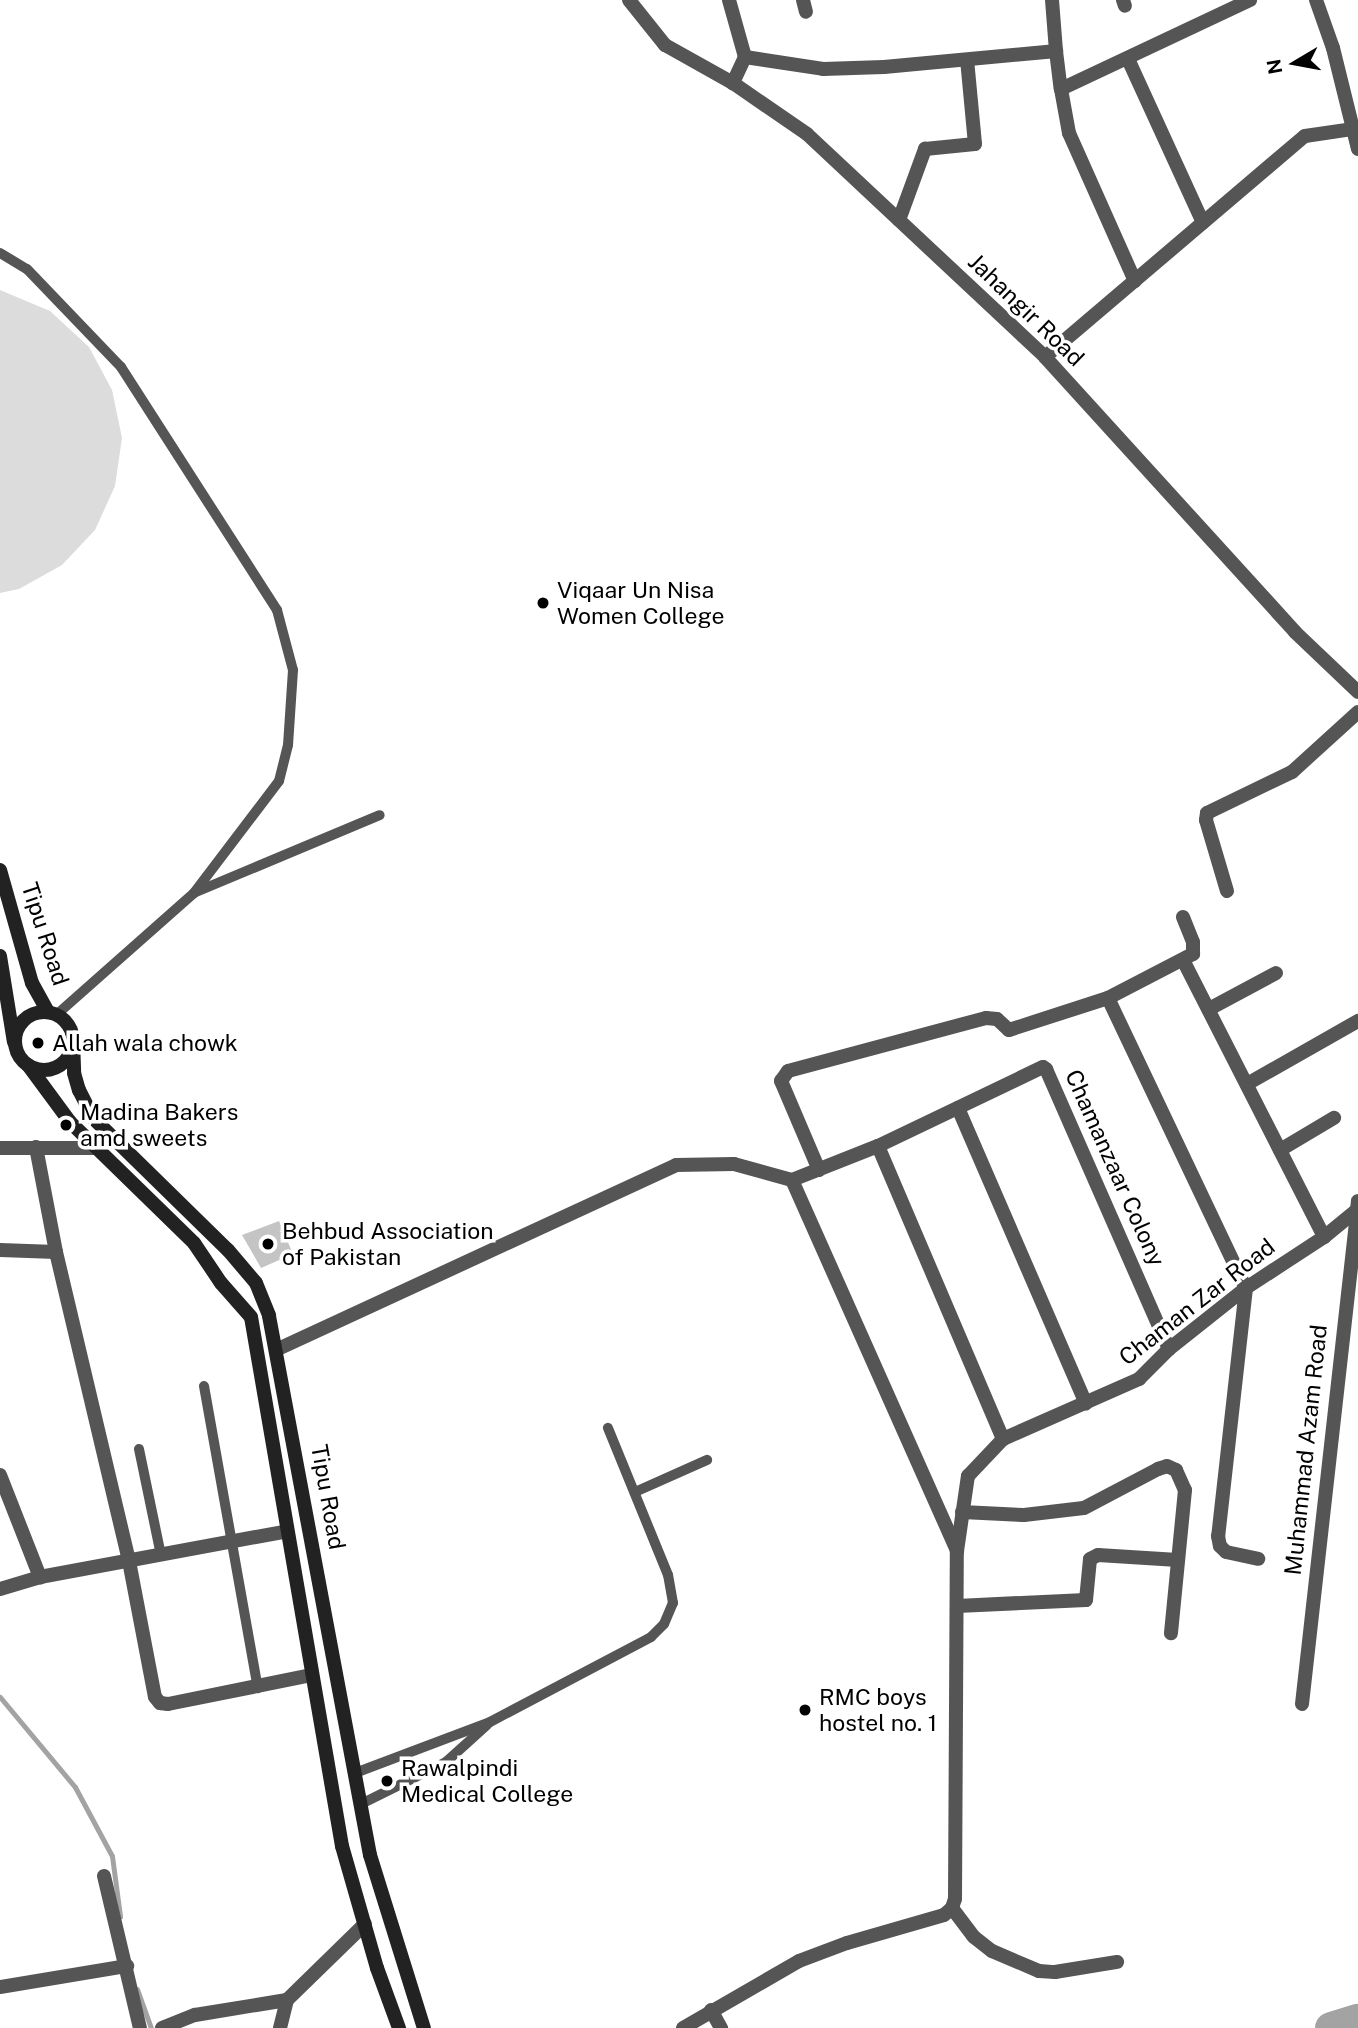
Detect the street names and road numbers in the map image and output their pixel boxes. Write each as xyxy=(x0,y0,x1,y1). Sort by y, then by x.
street label: Jahangir Road xyxy=(962,248,1090,372)
street label: Tipu Road xyxy=(15,879,75,989)
street label: Chamanzaar Colony xyxy=(1059,1065,1171,1271)
street label: Chaman Zar Road xyxy=(1114,1233,1280,1371)
street label: Muhammad Azam Road xyxy=(1279,1323,1333,1577)
street label: Tipu Road xyxy=(305,1442,351,1552)

